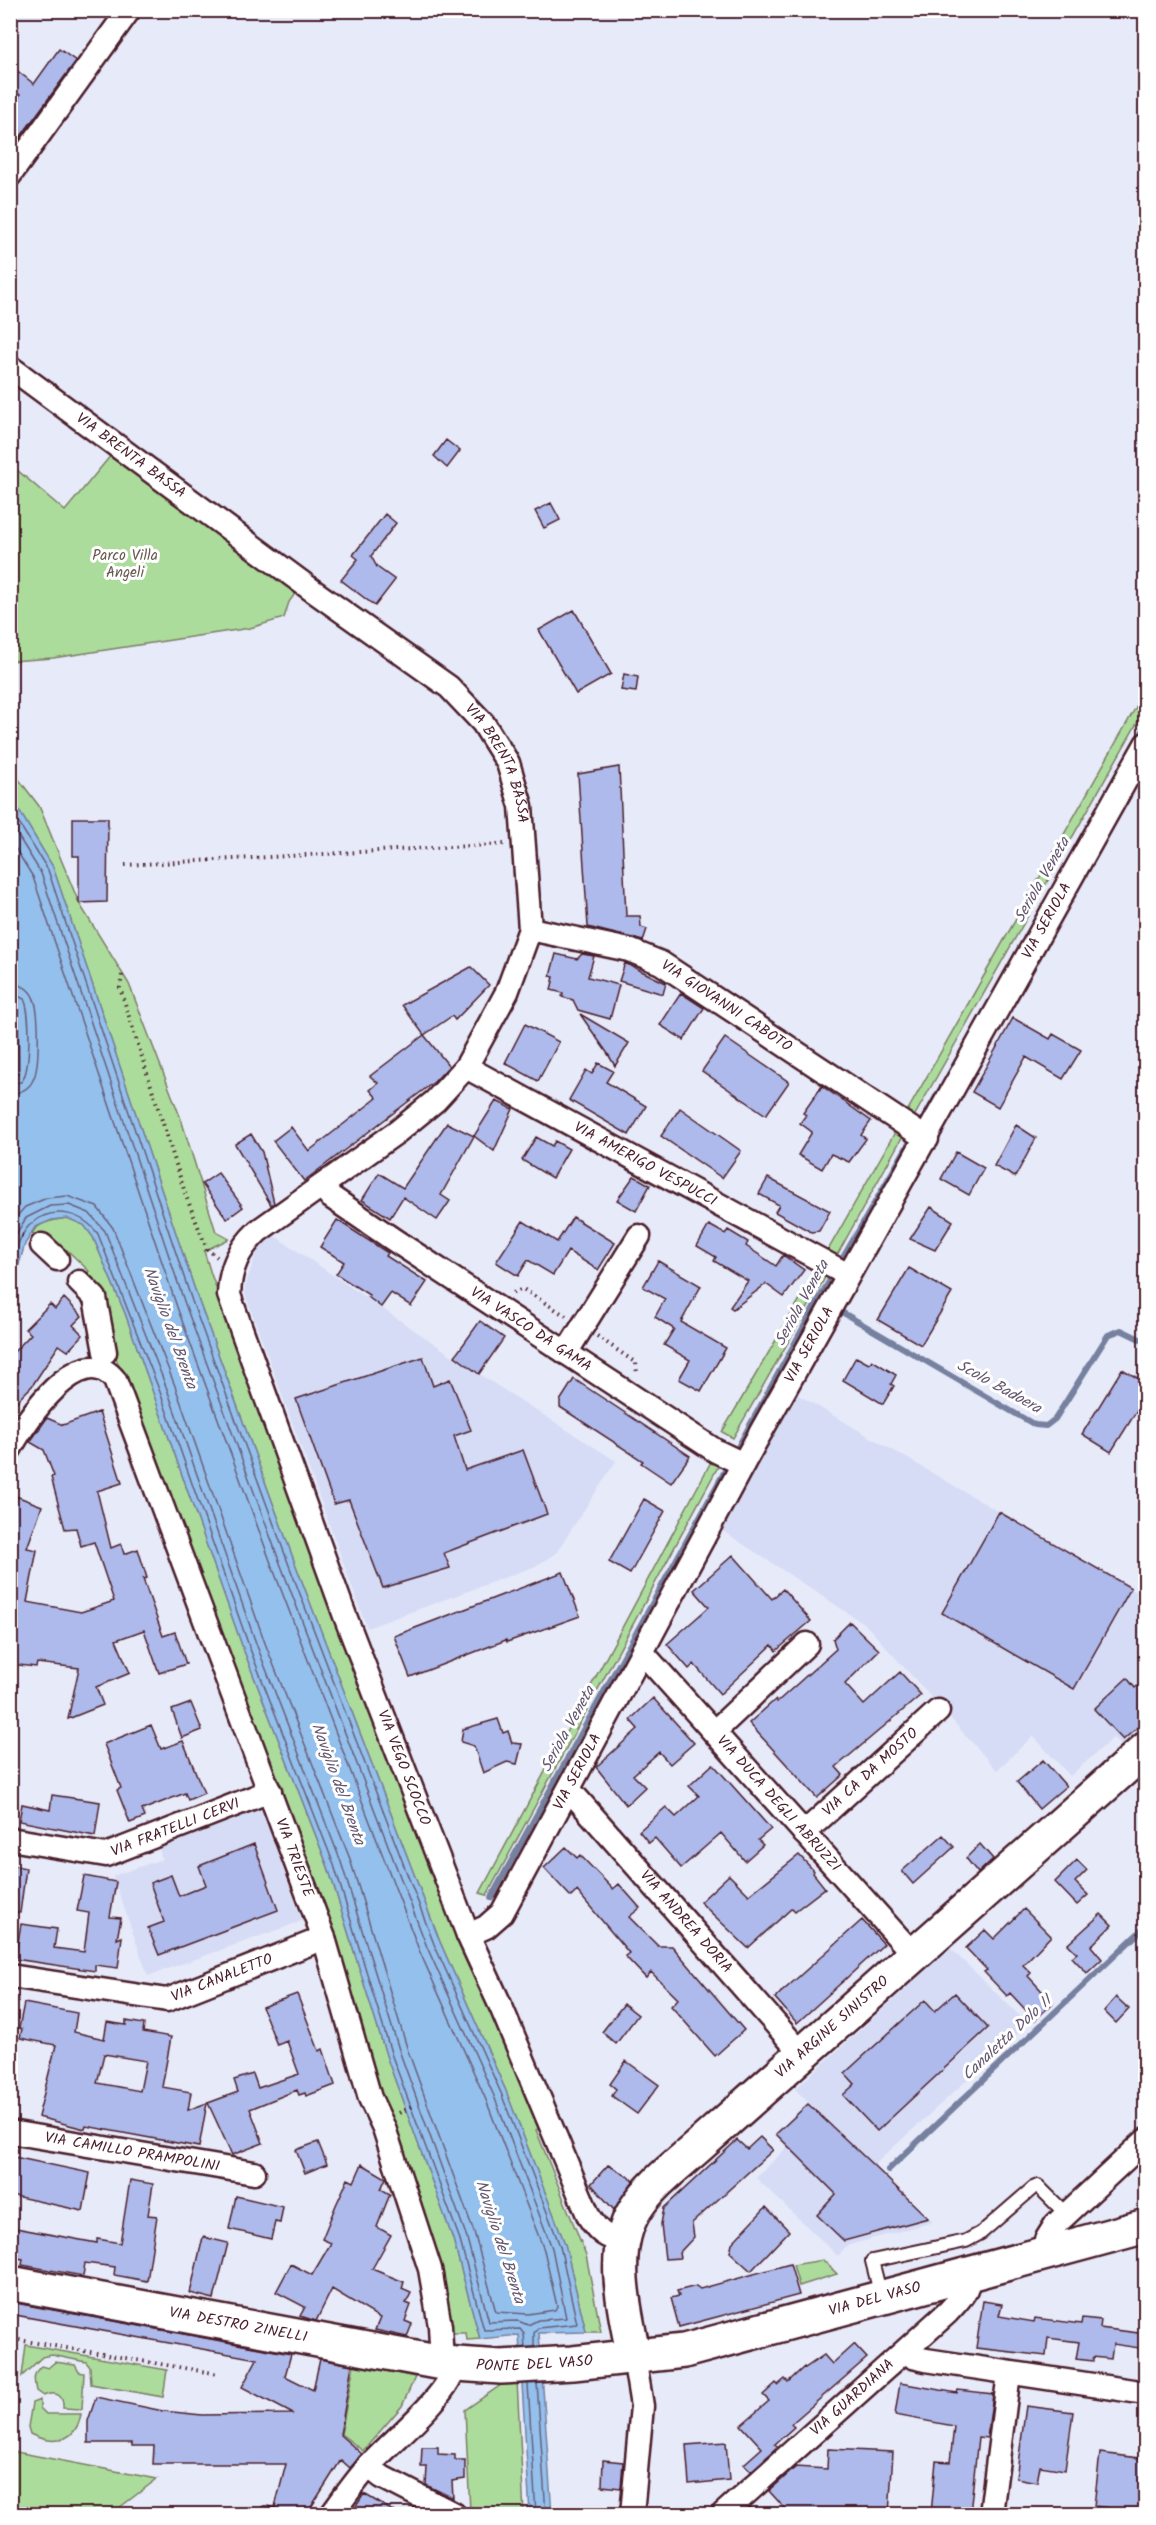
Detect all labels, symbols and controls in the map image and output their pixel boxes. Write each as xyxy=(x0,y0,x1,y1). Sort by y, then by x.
street label: VIA BRENTA BASSA xyxy=(70,407,191,505)
park label: Parco Villa Angeli xyxy=(92,544,158,585)
street label: VIA BRENTA BASSA xyxy=(459,698,534,824)
water label: Seriola Veneta xyxy=(1007,831,1077,927)
street label: VIA SERIOLA xyxy=(1016,878,1078,964)
street label: VIA GIOVANNI CABOTO xyxy=(656,954,797,1058)
street label: VIA AMERIGO VESPUCCI xyxy=(569,1116,721,1213)
water label: Seriola Veneta xyxy=(768,1254,837,1351)
water label: Naviglio del Brenta xyxy=(136,1263,204,1394)
street label: VIA VASCO DA GAMA xyxy=(465,1281,596,1378)
street label: VIA SERIOLA xyxy=(779,1302,841,1388)
water label: Scolo Badoera xyxy=(952,1353,1047,1421)
water label: Seriola Veneta xyxy=(534,1680,603,1777)
street label: VIA VEGO SCOCCO xyxy=(370,1707,437,1829)
water label: Naviglio del Brenta xyxy=(304,1719,372,1850)
street label: VIA CA DA MOSTO xyxy=(817,1722,924,1823)
street label: VIA SERIOLA xyxy=(547,1729,608,1815)
street label: VIA DUCA DEGLI ABRUZZI xyxy=(710,1730,846,1878)
street label: VIA FRATELLI CERVI xyxy=(108,1792,244,1864)
street label: VIA TRIESTE xyxy=(268,1815,320,1902)
street label: VIA ANDREA DORIA xyxy=(634,1865,738,1979)
street label: VIA CANALETTO xyxy=(168,1947,276,2009)
street label: VIA ARGINE SINISTRO xyxy=(770,1970,895,2085)
water label: Canaletta Dolo II xyxy=(956,1988,1059,2087)
street label: VIA CAMILLO PRAMPOLINI xyxy=(43,2126,222,2179)
water label: Naviglio del Brenta xyxy=(468,2177,532,2308)
street label: VIA DEL VASO xyxy=(826,2275,924,2323)
street label: VIA DESTRO ZINELLI xyxy=(167,2301,310,2350)
street label: PONTE DEL VASO xyxy=(475,2349,594,2379)
street label: VIA GUARDIANA xyxy=(805,2353,900,2442)

